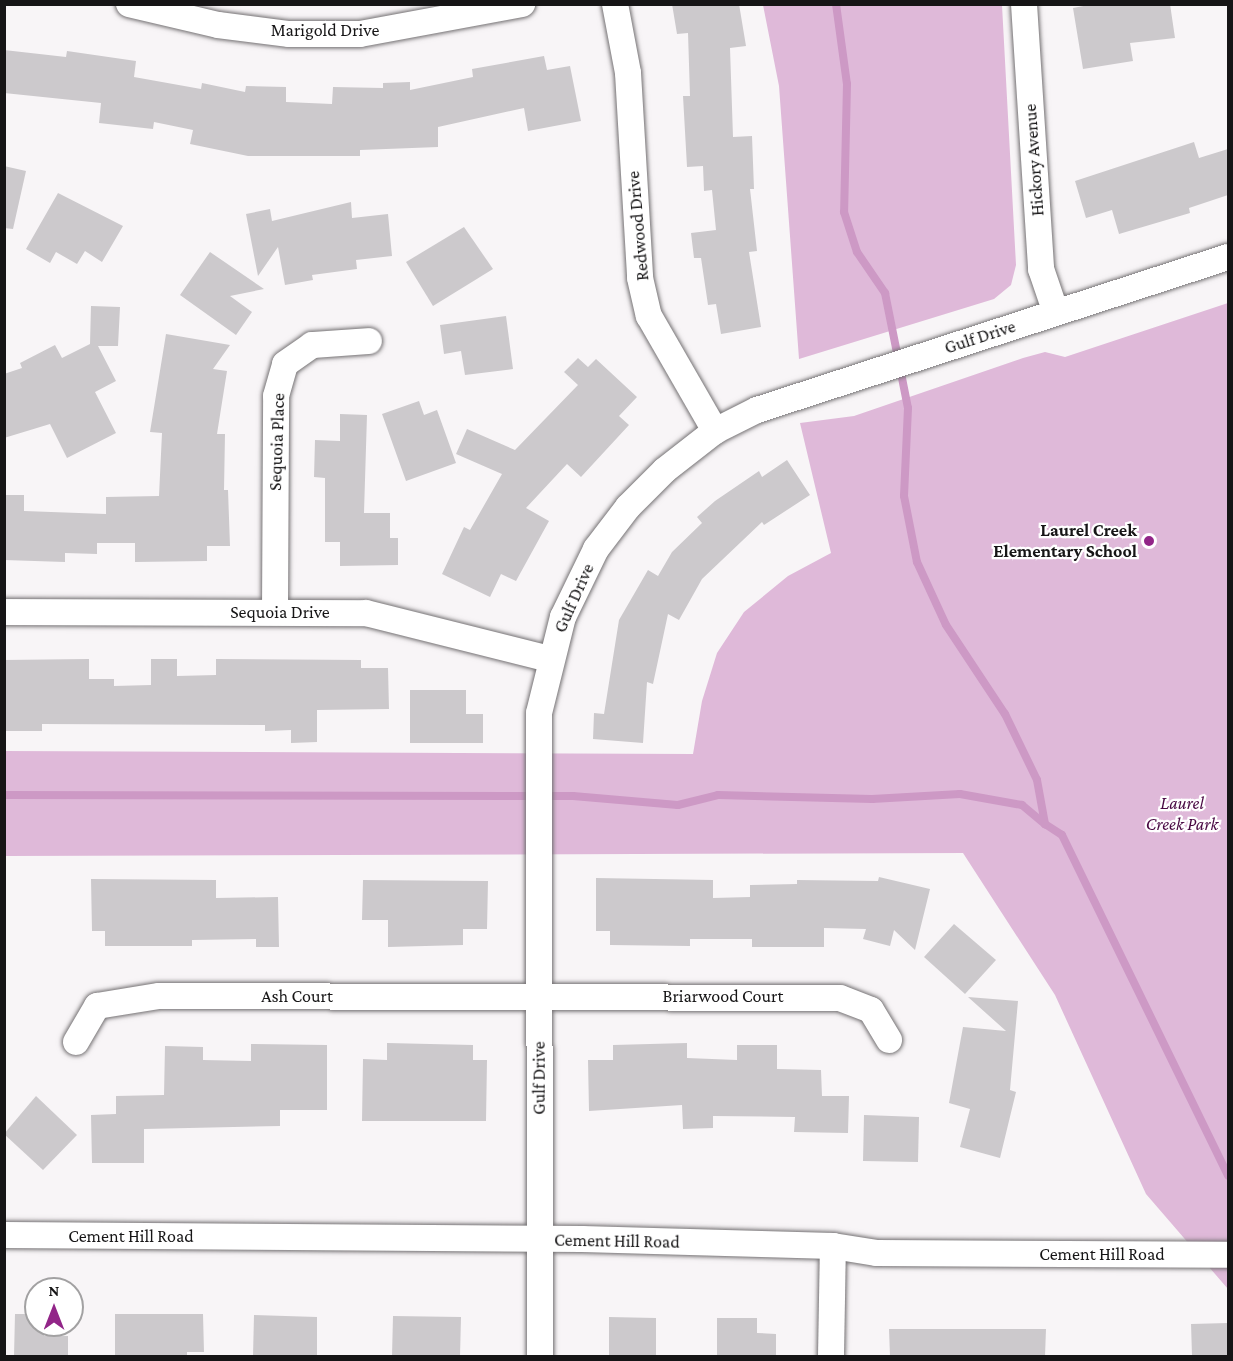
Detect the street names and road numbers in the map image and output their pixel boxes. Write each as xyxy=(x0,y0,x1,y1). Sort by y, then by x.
street label: Marigold Drive xyxy=(271,19,379,41)
street label: Hickory Avenue xyxy=(1019,103,1049,217)
street label: Redwood Drive xyxy=(622,170,654,282)
street label: Gulf Drive xyxy=(942,315,1018,359)
street label: Sequoia Place xyxy=(264,393,290,491)
street label: Gulf Drive xyxy=(549,560,599,636)
street label: Sequoia Drive xyxy=(230,601,330,623)
street label: Ash Court xyxy=(261,985,333,1007)
street label: Briarwood Court xyxy=(663,985,783,1007)
street label: Gulf Drive xyxy=(528,1041,550,1115)
street label: Cement Hill Road xyxy=(68,1225,194,1247)
street label: Cement Hill Road xyxy=(554,1229,680,1253)
street label: Cement Hill Road xyxy=(1039,1243,1165,1265)

